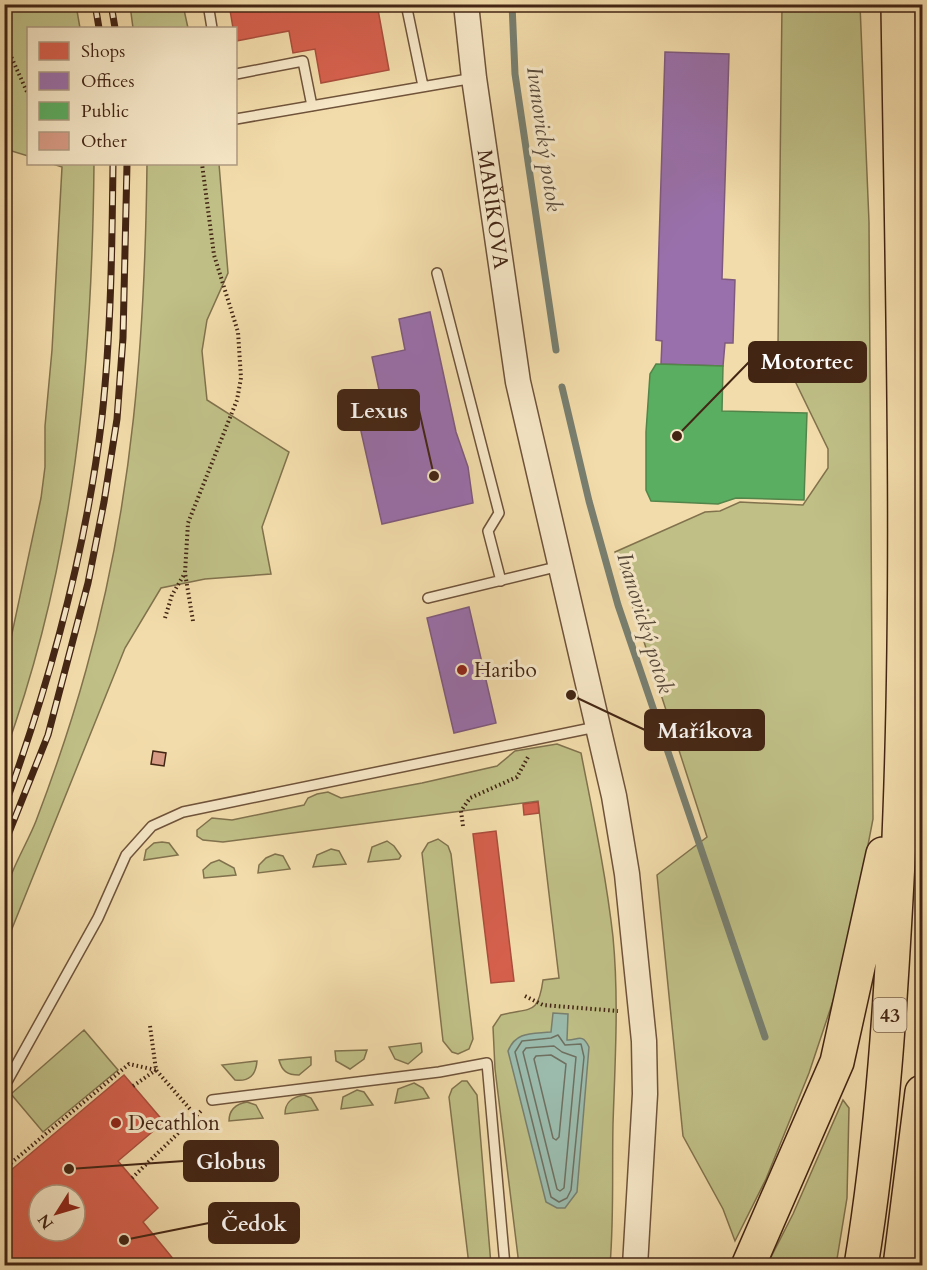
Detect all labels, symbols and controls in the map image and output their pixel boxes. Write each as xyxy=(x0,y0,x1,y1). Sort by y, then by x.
legend xyxy=(27,27,237,165)
text: Shops xyxy=(81,39,125,64)
water label: Ivanovický potok xyxy=(519,65,569,214)
text: Offices xyxy=(81,69,135,94)
text: Public xyxy=(81,99,129,124)
text: Other xyxy=(81,129,127,154)
street label: MAŘÍKOVA xyxy=(470,147,516,271)
callout: Motortec xyxy=(749,342,866,382)
text: Motortec xyxy=(761,347,853,377)
callout: Lexus xyxy=(338,390,419,430)
text: Lexus xyxy=(350,396,408,426)
water label: Ivanovický potok xyxy=(609,549,681,697)
place label: Haribo xyxy=(474,656,537,685)
marker: Haribo xyxy=(455,663,469,677)
callout: Maříkova xyxy=(645,710,764,750)
text: Maříkova xyxy=(657,716,753,746)
road number: 43 xyxy=(874,998,906,1032)
place label: Decathlon xyxy=(128,1109,220,1138)
marker: Decathlon xyxy=(109,1116,123,1130)
callout: Globus xyxy=(184,1141,278,1181)
text: Globus xyxy=(196,1147,266,1177)
north arrow xyxy=(27,1183,87,1243)
callout: Čedok xyxy=(209,1203,299,1243)
text: N xyxy=(33,1209,59,1234)
text: Čedok xyxy=(221,1209,287,1239)

